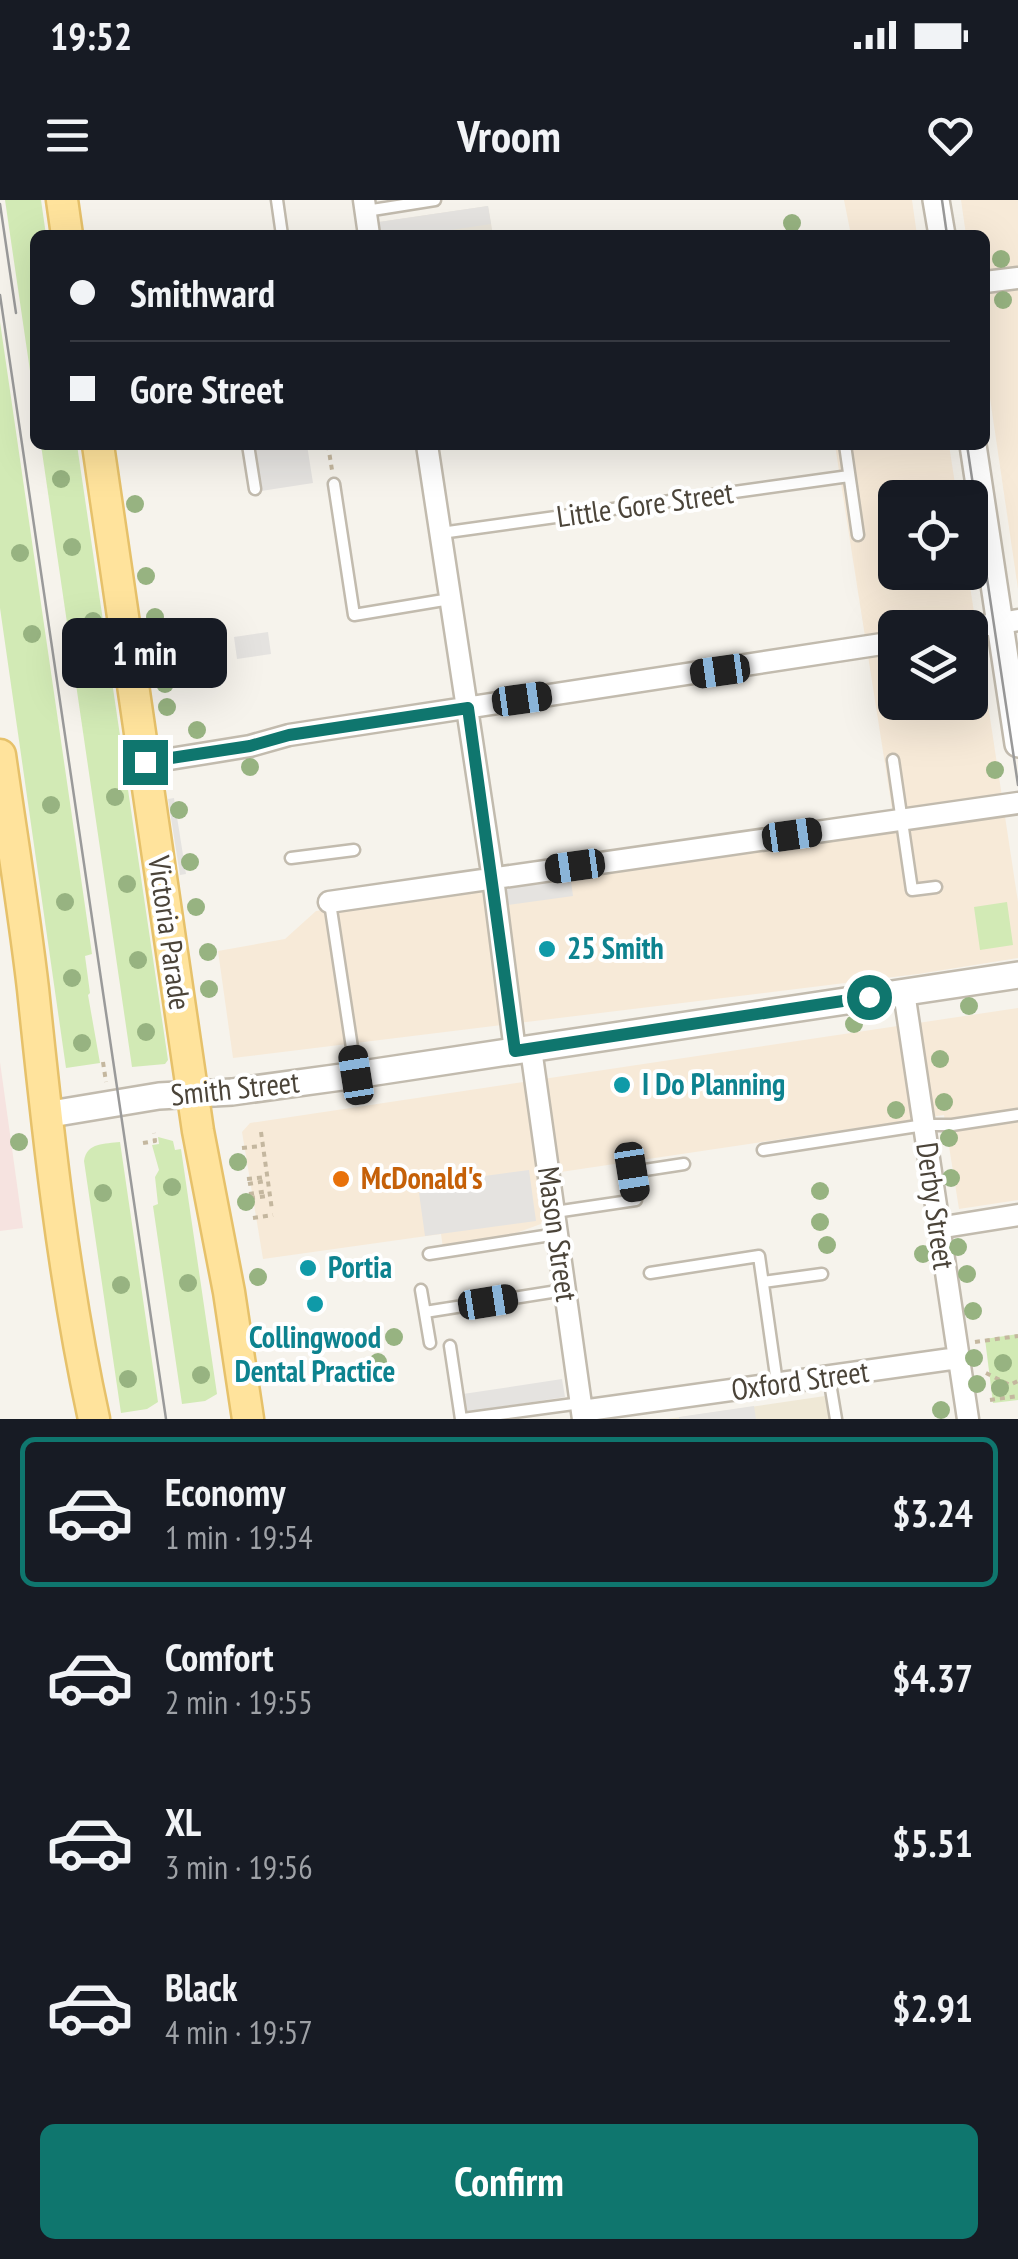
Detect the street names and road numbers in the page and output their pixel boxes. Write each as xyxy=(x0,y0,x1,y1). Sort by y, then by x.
street label: Little Gore Street xyxy=(554,472,736,535)
street label: Victoria Parade xyxy=(140,852,201,1012)
street label: Smith Street xyxy=(169,1061,302,1114)
street label: Derby Street xyxy=(908,1140,965,1273)
street label: Mason Street xyxy=(530,1164,587,1305)
street label: Oxford Street xyxy=(729,1350,872,1408)

